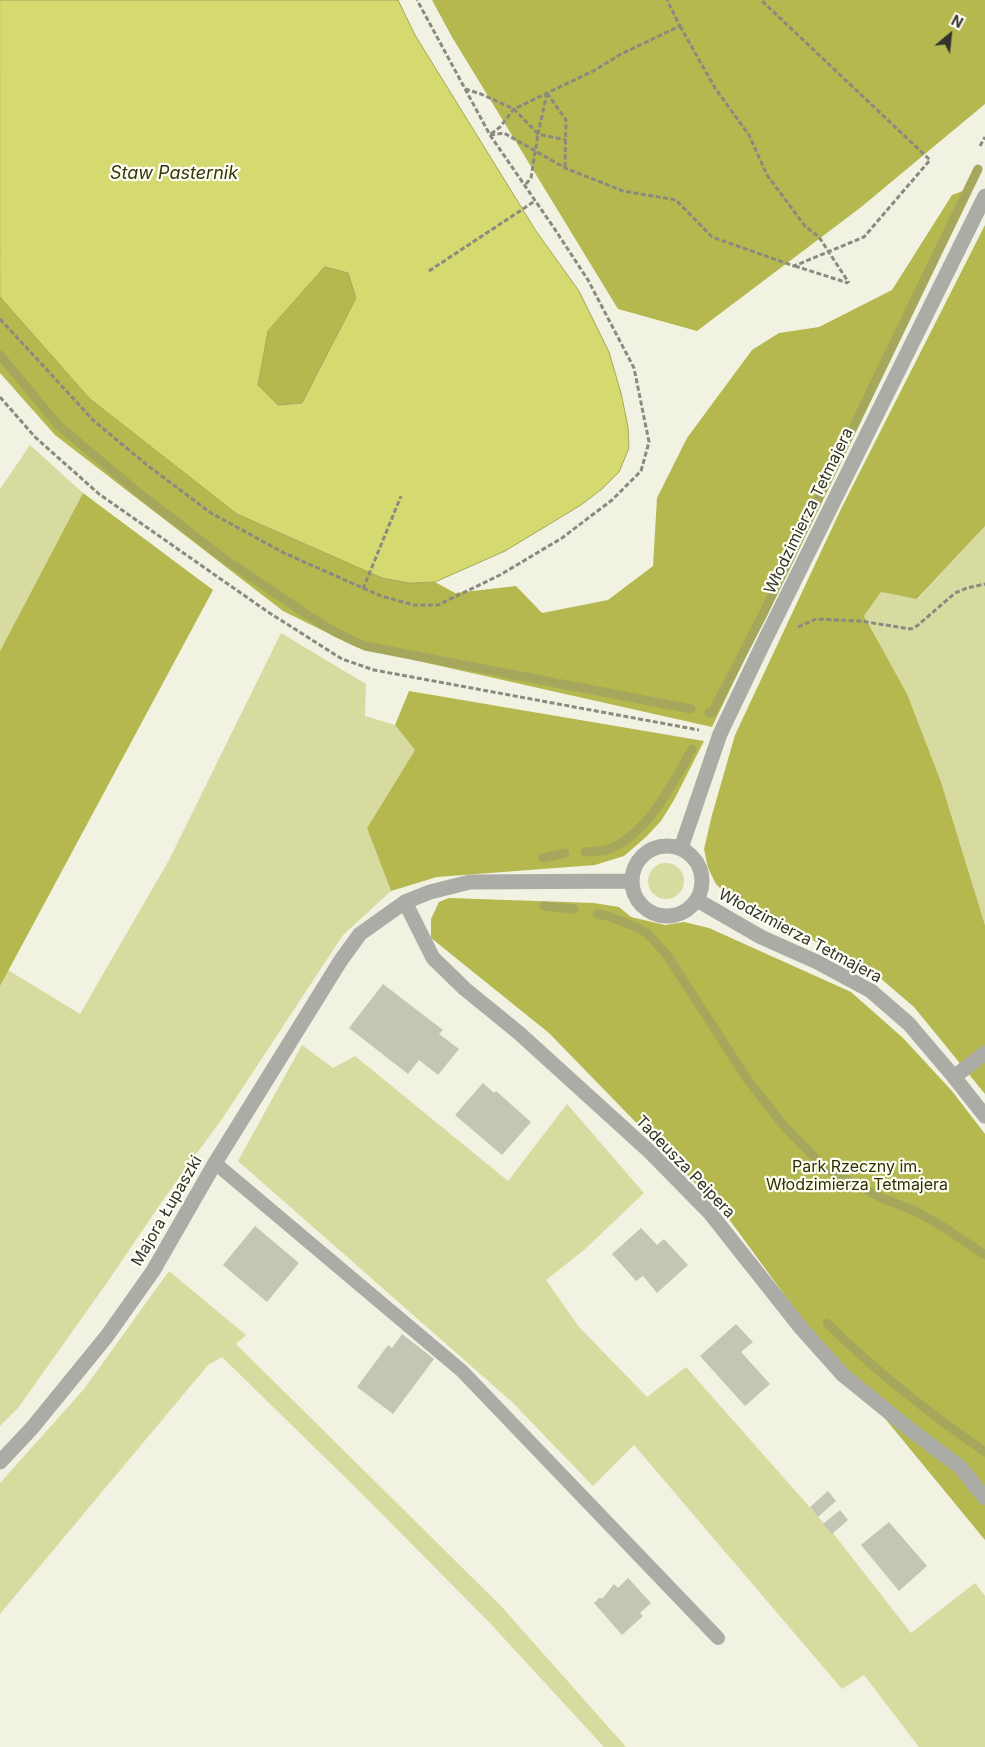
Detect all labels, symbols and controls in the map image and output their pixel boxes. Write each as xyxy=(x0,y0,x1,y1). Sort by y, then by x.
north arrow xyxy=(925,10,975,60)
text: N xyxy=(949,11,966,31)
water label: Staw Pasternik xyxy=(110,163,238,185)
street label: Włodzimierza Tetmajera xyxy=(760,425,858,597)
street label: Włodzimierza Tetmajera xyxy=(715,885,885,987)
street label: Tadeusza Peipera xyxy=(631,1112,739,1222)
street label: Majora Łupaszki xyxy=(128,1152,206,1270)
park label: Park Rzeczny im. Włodzimierza Tetmajera xyxy=(766,1157,948,1195)

